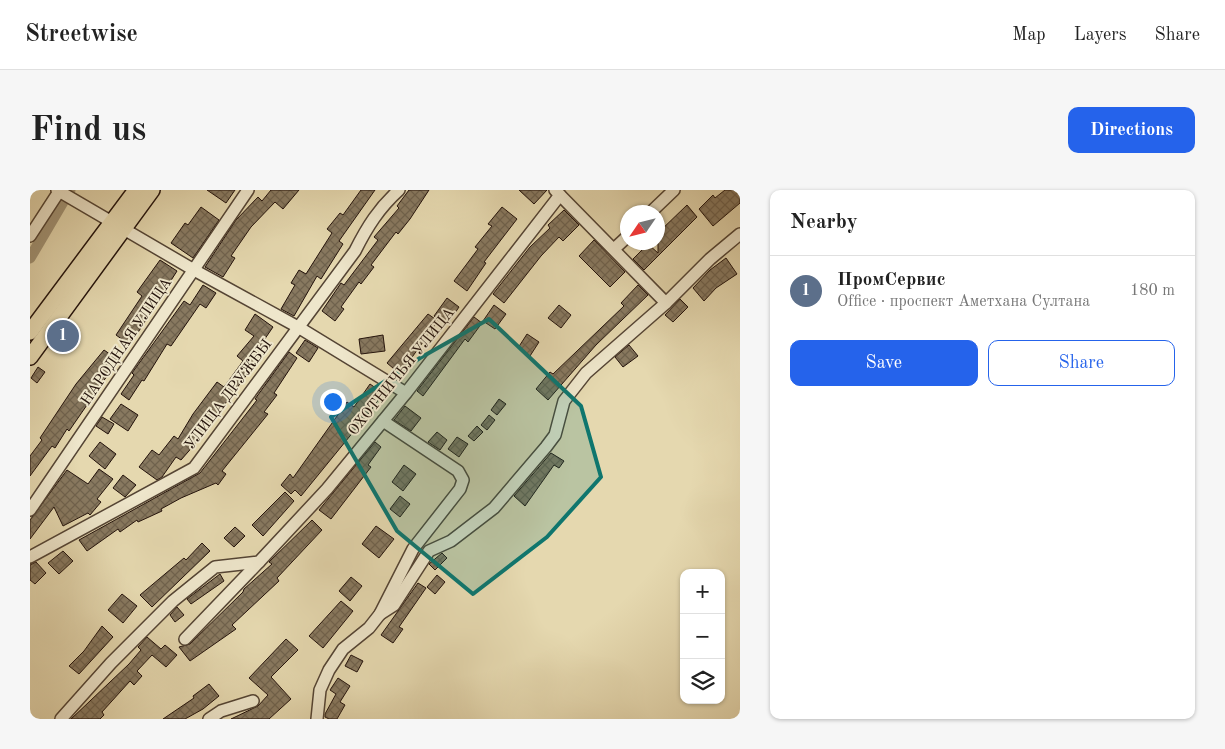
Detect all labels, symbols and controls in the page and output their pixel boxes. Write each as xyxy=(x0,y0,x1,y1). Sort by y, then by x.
text: Streetwise xyxy=(25,23,138,47)
text: Map xyxy=(1012,26,1046,44)
text: Layers xyxy=(1074,26,1126,44)
text: Share xyxy=(1154,26,1200,44)
button: Directions xyxy=(1068,107,1195,153)
text: Find us xyxy=(30,113,146,148)
north arrow xyxy=(620,205,665,250)
text: Nearby xyxy=(790,212,858,233)
text: ПромСервис xyxy=(837,271,946,290)
street label: НАРОДНАЯ УЛИЦА xyxy=(79,275,175,408)
text: 1 xyxy=(801,283,811,299)
text: 180 m xyxy=(1130,283,1175,299)
text: Office · проспект Аметхана Султана xyxy=(837,294,1090,310)
street label: ОХОТНИЧЬЯ УЛИЦА xyxy=(346,305,458,439)
pin: 1 xyxy=(47,317,79,355)
street label: УЛИЦА ДРУЖБЫ xyxy=(183,337,275,453)
button: Save xyxy=(790,340,978,386)
button: Share xyxy=(988,340,1175,386)
your location xyxy=(320,389,346,415)
map controls xyxy=(680,569,725,704)
button: + xyxy=(680,569,725,614)
button: − xyxy=(680,614,725,659)
button: layers xyxy=(680,659,725,704)

